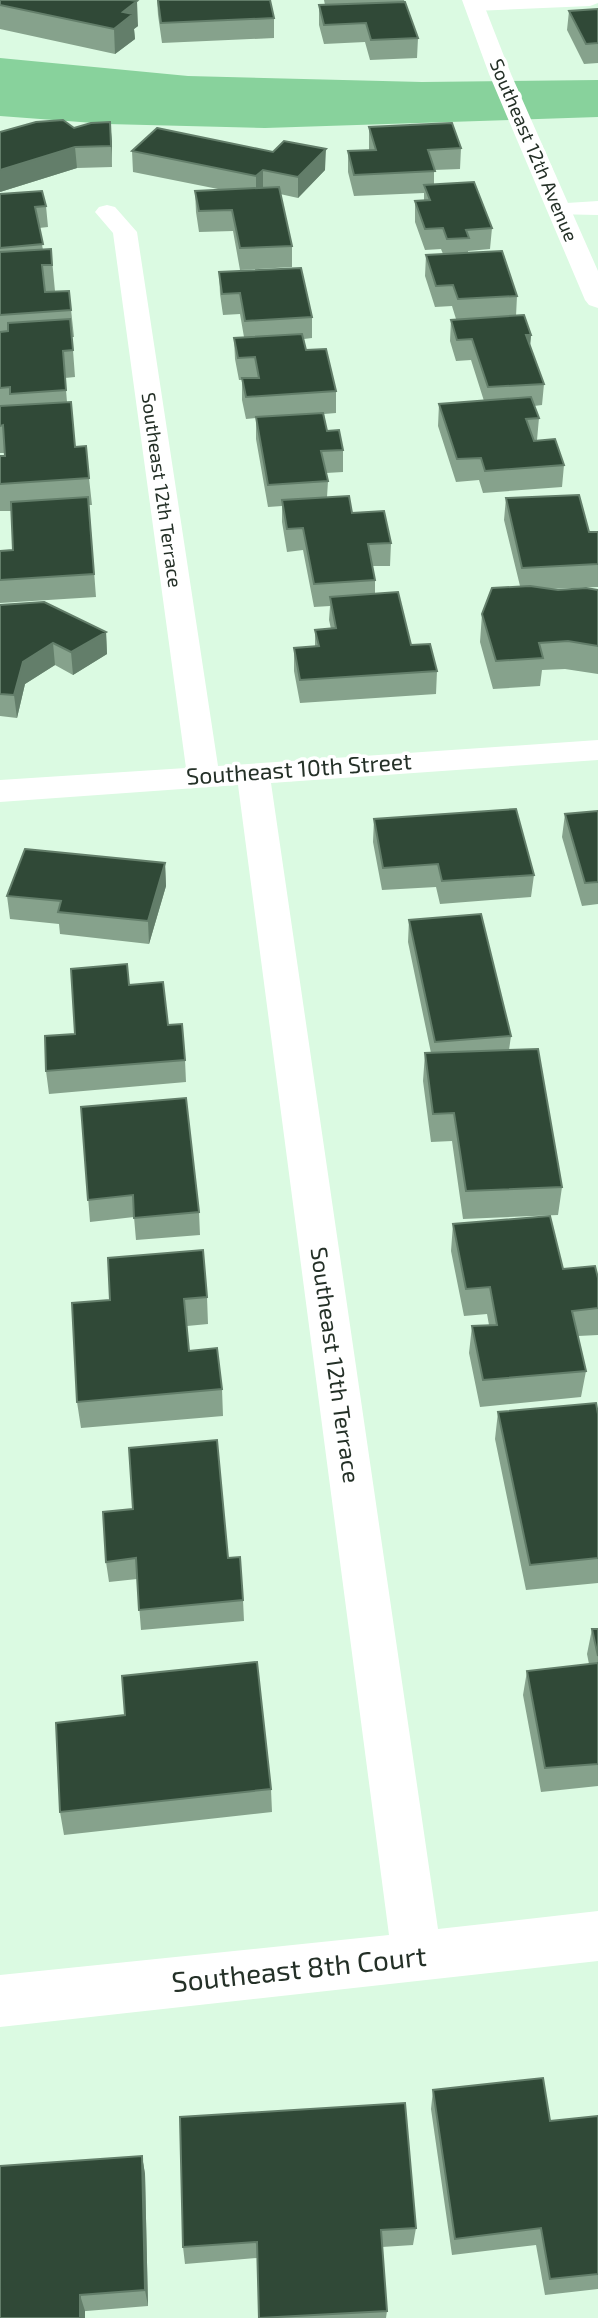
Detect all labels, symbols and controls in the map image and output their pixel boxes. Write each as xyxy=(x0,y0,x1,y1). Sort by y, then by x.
street label: Southeast 12th Avenue xyxy=(486,55,583,245)
street label: Southeast 12th Terrace xyxy=(137,391,188,589)
street label: Southeast 10th Street xyxy=(185,746,413,790)
street label: Southeast 12th Terrace xyxy=(306,1245,366,1485)
street label: Southeast 8th Court xyxy=(170,1938,428,1998)

